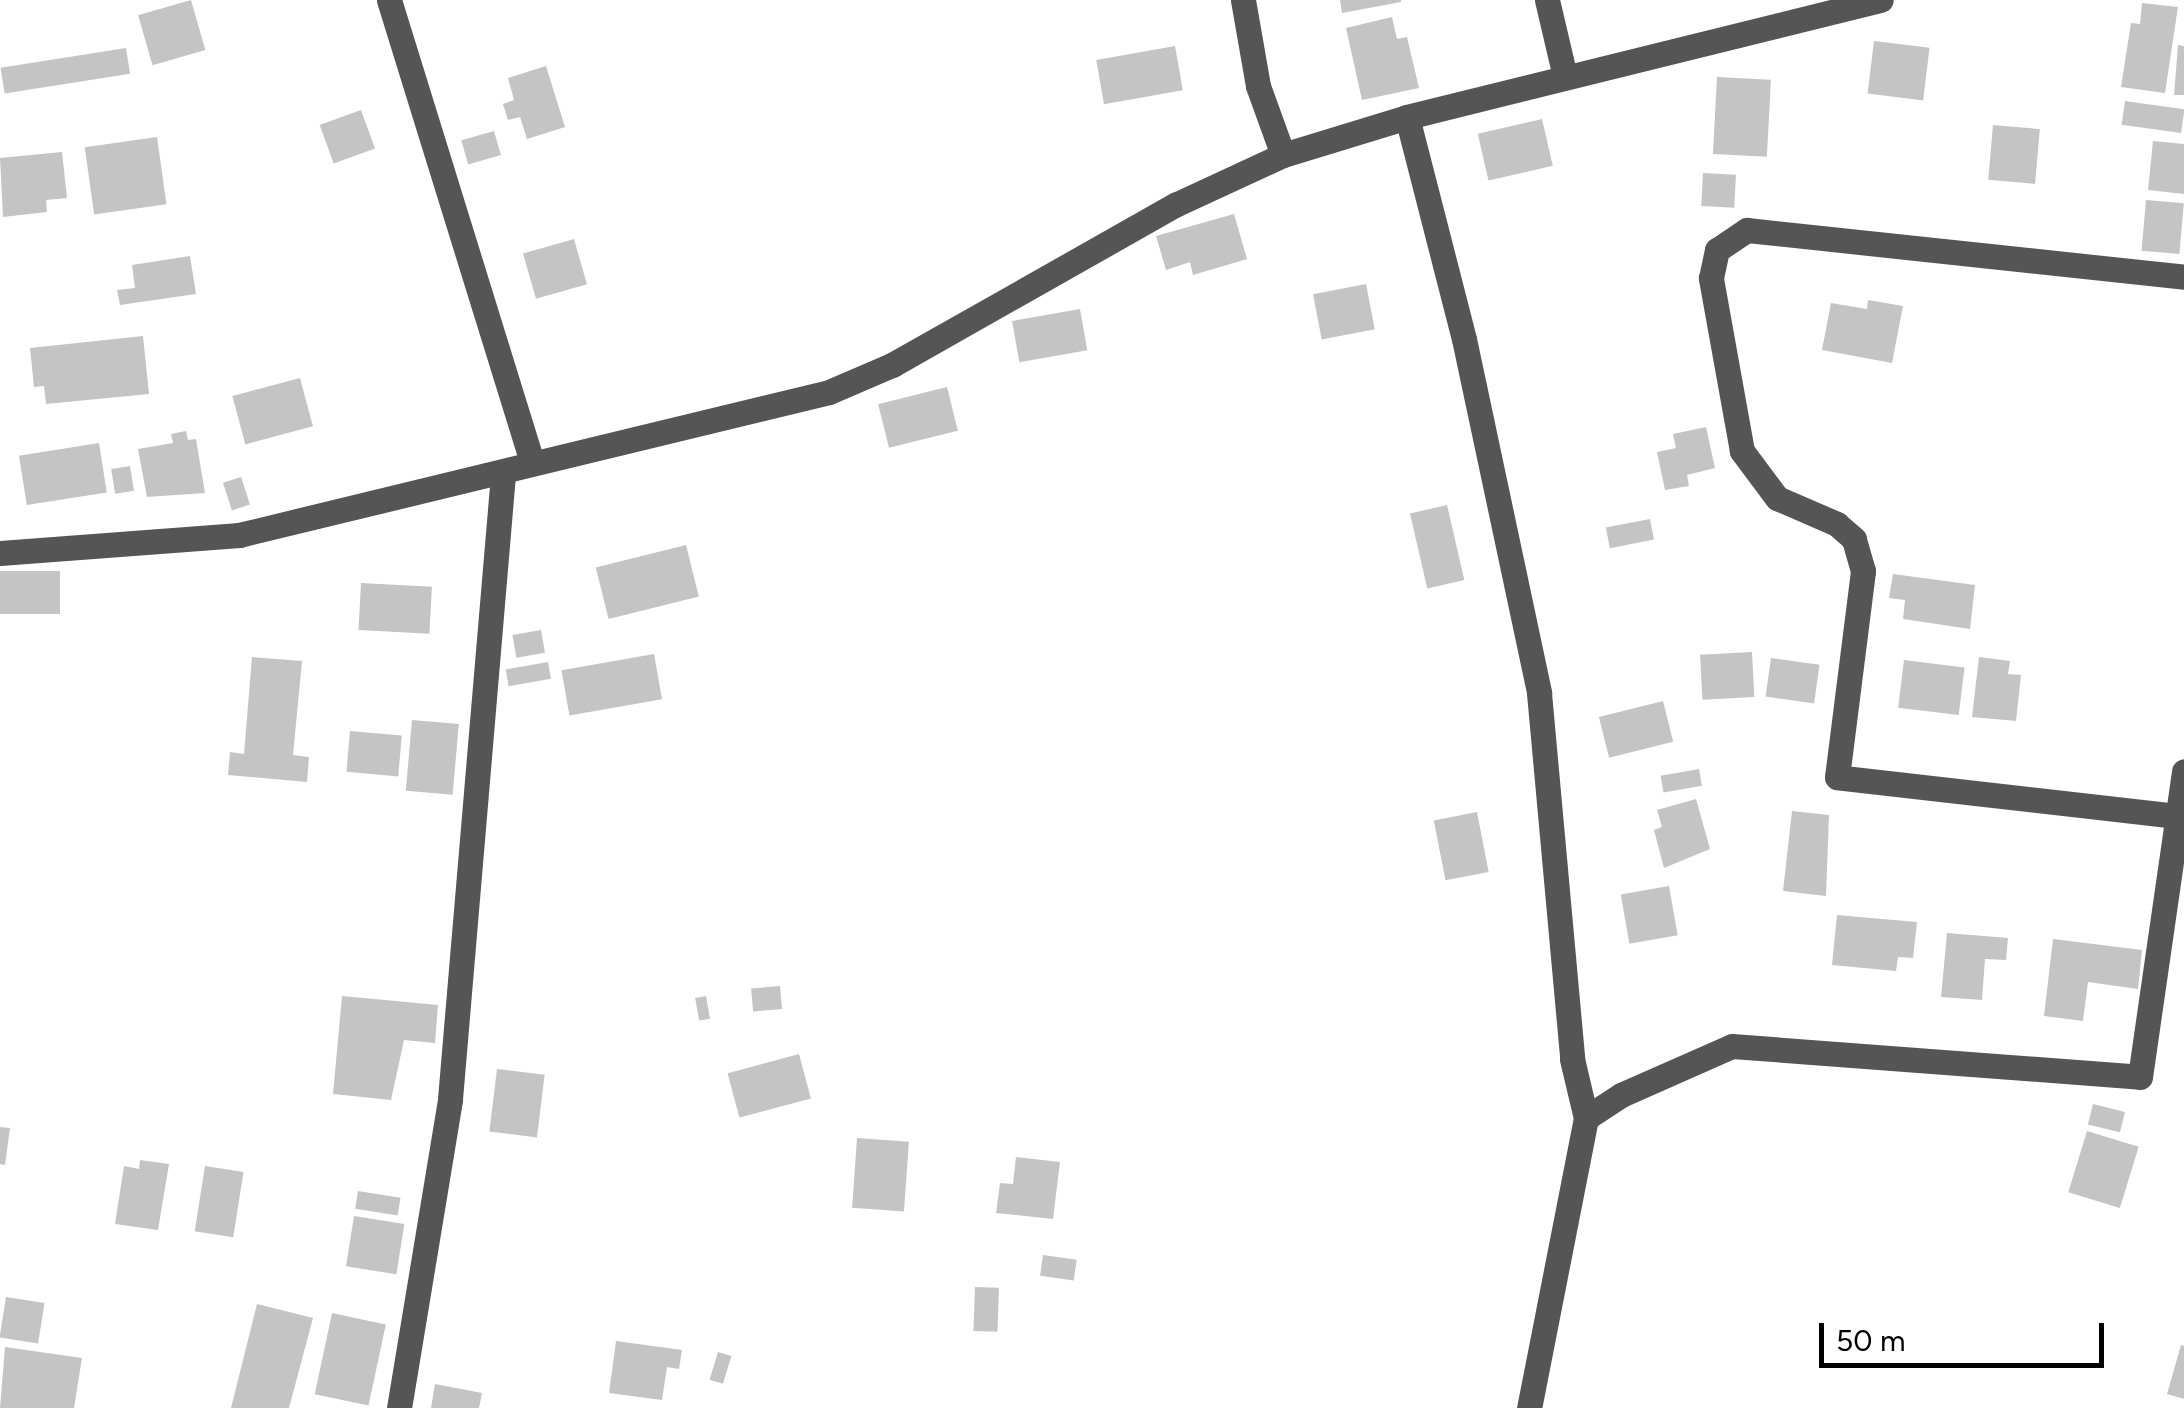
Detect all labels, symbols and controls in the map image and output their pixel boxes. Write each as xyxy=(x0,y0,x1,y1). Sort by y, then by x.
scale bar xyxy=(1824,1303,2109,1365)
text: 50 m xyxy=(1836,1322,1905,1359)

